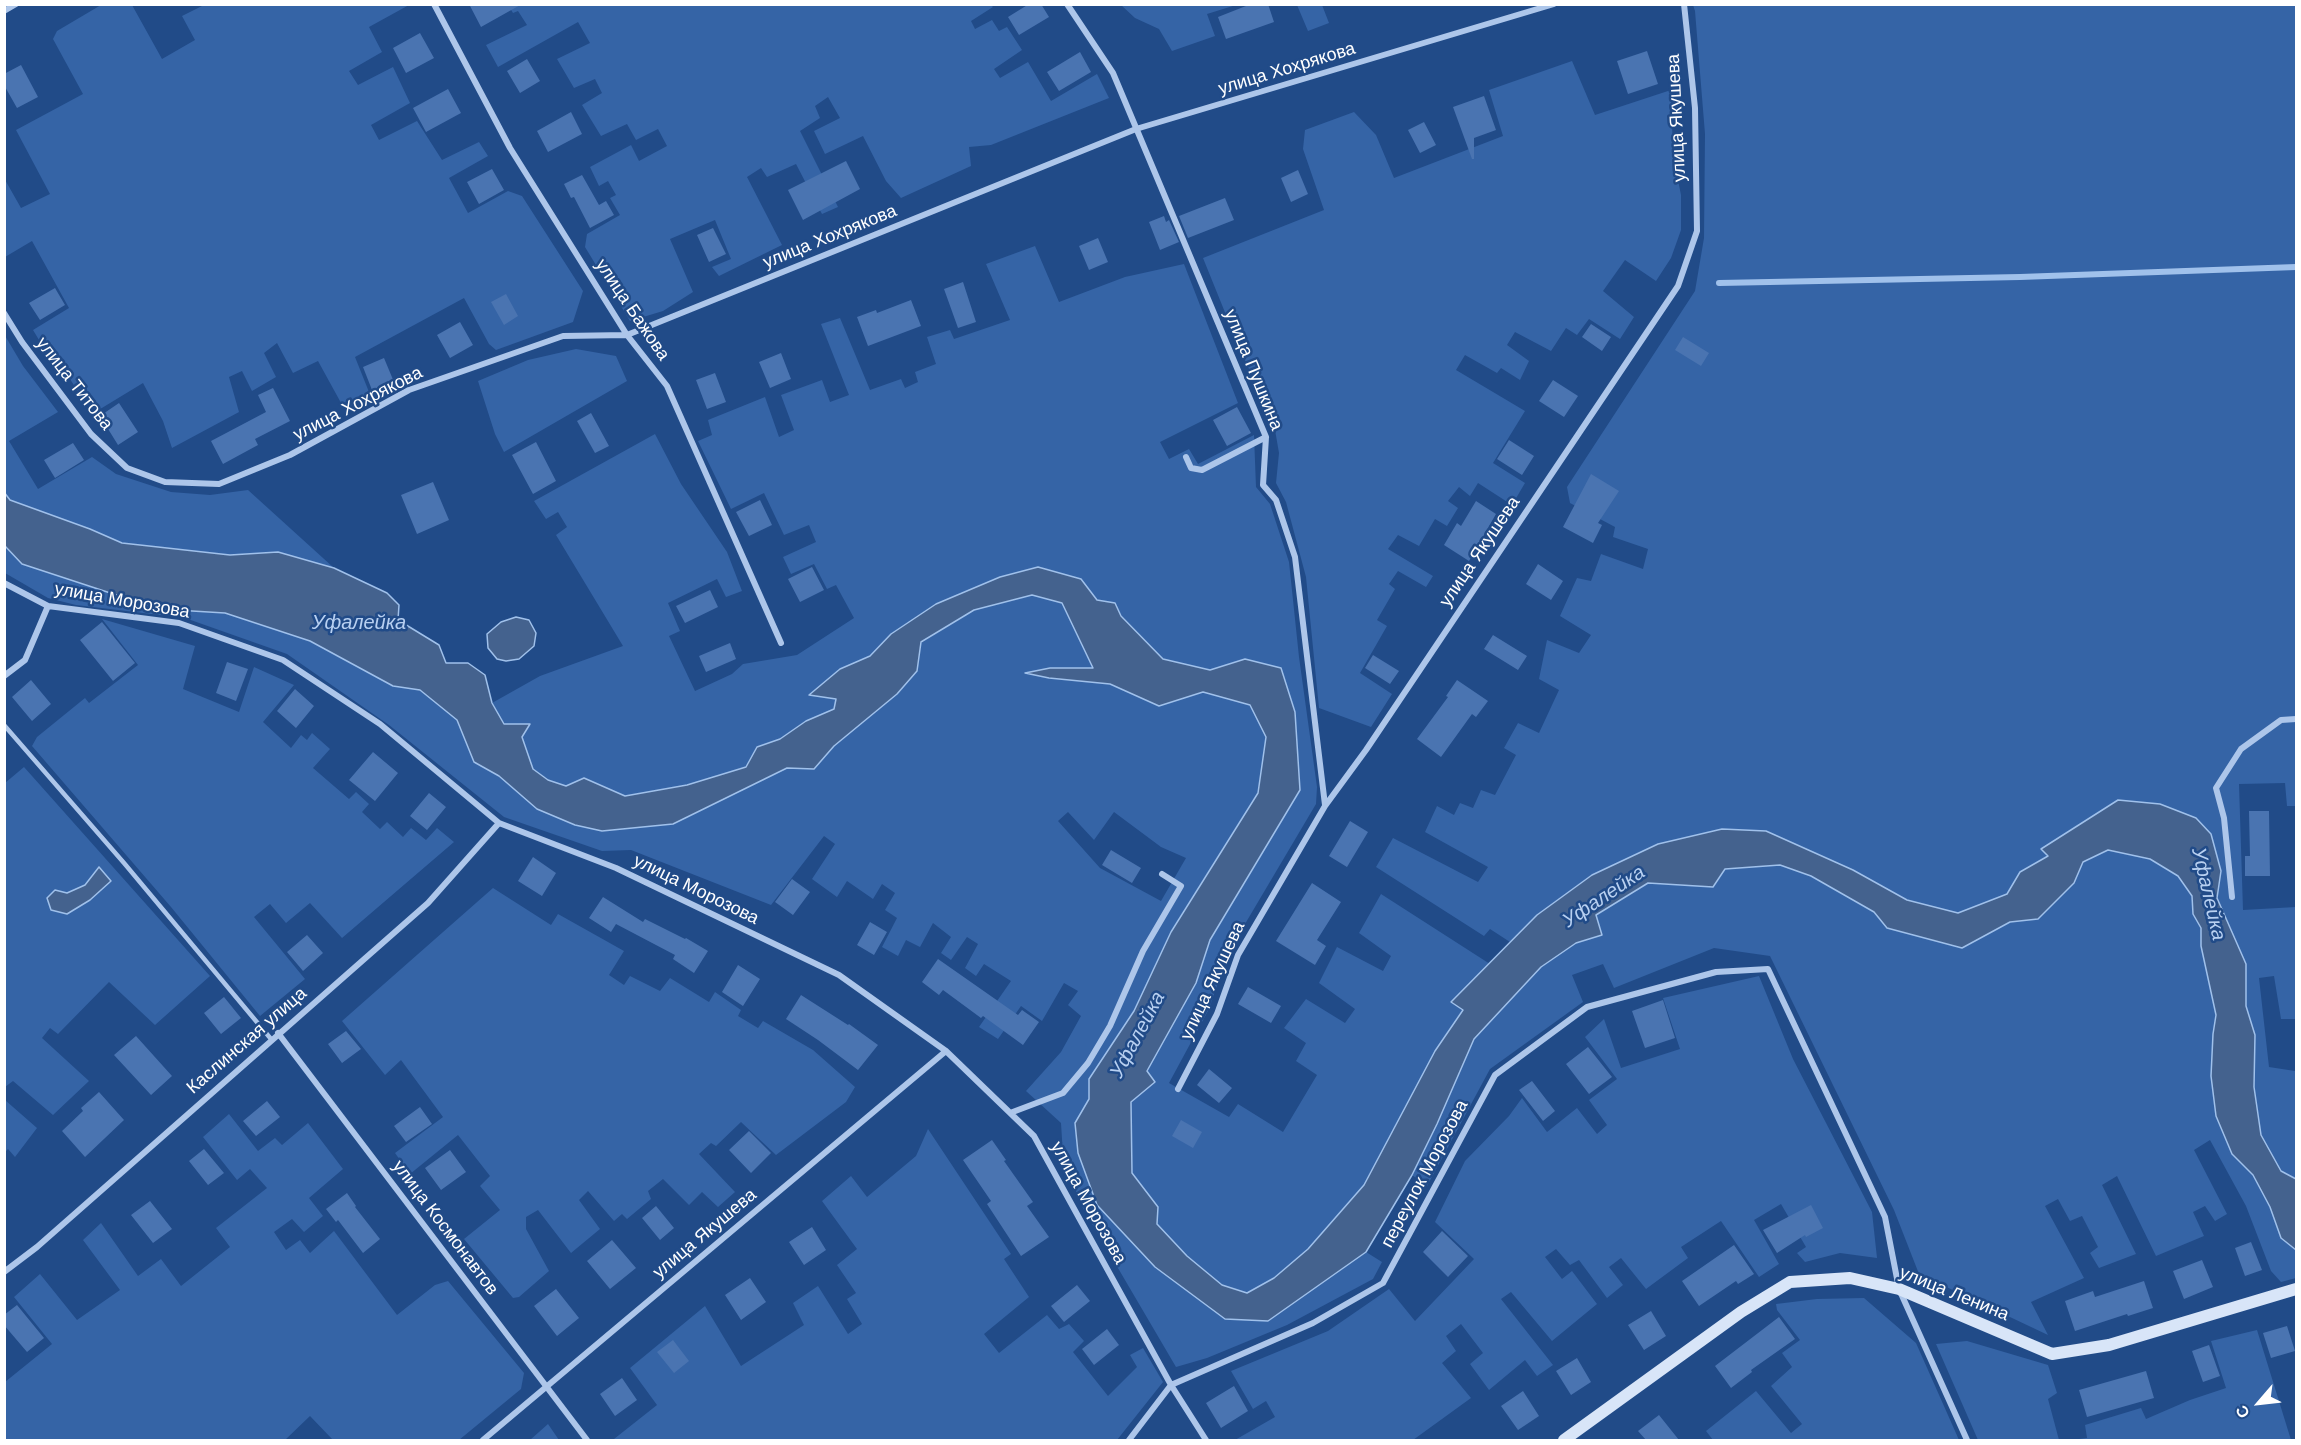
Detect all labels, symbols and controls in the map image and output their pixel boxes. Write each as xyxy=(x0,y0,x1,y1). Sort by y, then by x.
street label: улица Хохрякова xyxy=(1216,38,1358,100)
street label: улица Якушева xyxy=(1663,53,1691,183)
street label: улица Хохрякова xyxy=(760,200,900,274)
street label: улица Бажова xyxy=(590,255,674,365)
street label: улица Пушкина xyxy=(1219,306,1287,434)
street label: улица Титова xyxy=(31,333,117,435)
street label: улица Хохрякова xyxy=(290,362,426,446)
street label: улица Якушева xyxy=(1435,493,1525,611)
street label: улица Морозова xyxy=(53,578,191,624)
water label: Уфалейка xyxy=(312,611,406,635)
water label: Уфалейка xyxy=(2186,845,2230,943)
street label: улица Морозова xyxy=(630,850,762,930)
water label: Уфалейка xyxy=(1558,861,1650,933)
street label: улица Якушева xyxy=(1176,918,1250,1044)
street label: Каслинская улица xyxy=(183,983,311,1099)
water label: Уфалейка xyxy=(1105,988,1171,1082)
street label: переулок Морозова xyxy=(1377,1096,1473,1252)
street label: улица Морозова xyxy=(1045,1138,1131,1268)
street label: улица Космонавтов xyxy=(387,1156,503,1300)
street label: улица Якушева xyxy=(649,1184,761,1284)
street label: улица Ленина xyxy=(1896,1262,2012,1326)
north arrow xyxy=(2229,1373,2289,1433)
text: С xyxy=(2232,1403,2253,1421)

